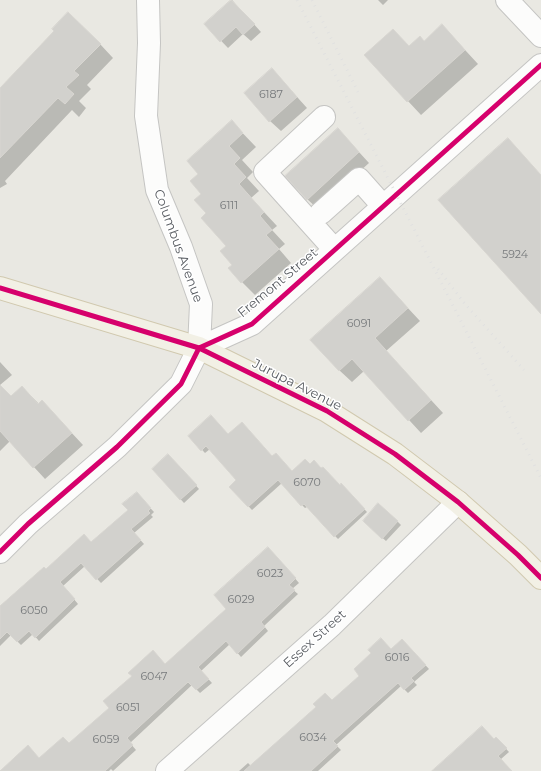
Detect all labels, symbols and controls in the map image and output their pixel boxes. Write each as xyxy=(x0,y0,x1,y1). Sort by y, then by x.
house number: 6187 xyxy=(259,88,283,102)
street label: Columbus Avenue xyxy=(150,187,206,305)
house number: 6111 xyxy=(220,199,238,213)
street label: Fremont Street xyxy=(235,245,321,321)
house number: 5924 xyxy=(502,248,528,262)
house number: 6091 xyxy=(347,317,371,331)
street label: Jurupa Avenue xyxy=(250,356,344,414)
house number: 6070 xyxy=(293,476,321,490)
house number: 6023 xyxy=(257,567,283,581)
house number: 6029 xyxy=(228,593,254,607)
house number: 6050 xyxy=(20,604,48,618)
street label: Essex Street xyxy=(281,607,349,671)
house number: 6016 xyxy=(385,651,409,665)
house number: 6047 xyxy=(140,670,168,684)
house number: 6051 xyxy=(116,701,140,715)
house number: 6034 xyxy=(299,731,327,745)
house number: 6059 xyxy=(93,733,119,747)

